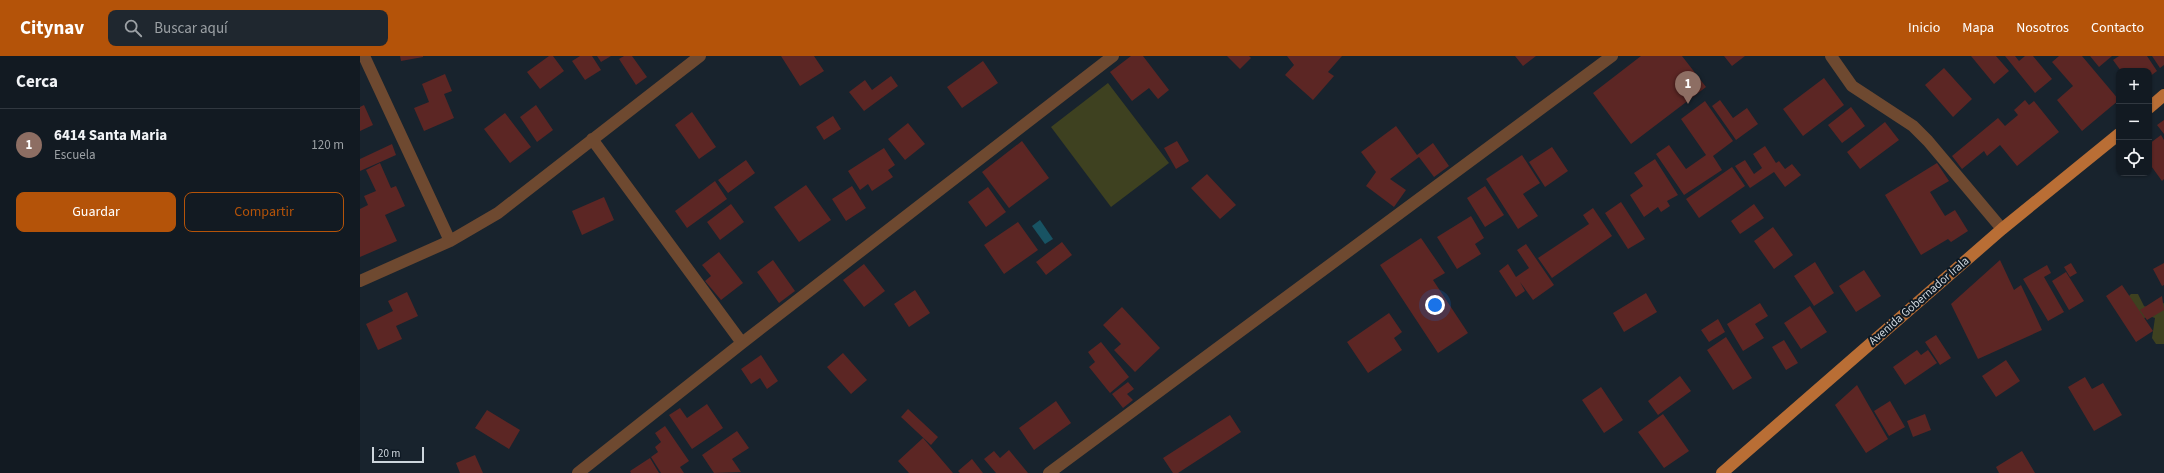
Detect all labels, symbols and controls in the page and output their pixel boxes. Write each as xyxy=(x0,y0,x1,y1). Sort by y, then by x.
search box xyxy=(108,10,388,46)
text: Citynav xyxy=(20,15,84,42)
icon: search xyxy=(122,17,144,39)
text: Buscar aquí xyxy=(154,18,228,39)
text: Inicio xyxy=(1908,18,1940,38)
text: Mapa xyxy=(1962,18,1994,38)
text: Nosotros xyxy=(2016,18,2069,38)
text: Contacto xyxy=(2091,18,2144,38)
map controls xyxy=(2116,68,2152,176)
button: + xyxy=(2116,68,2152,104)
text: Cerca xyxy=(16,70,58,94)
pin: 1 xyxy=(1675,71,1701,104)
button: − xyxy=(2116,104,2152,140)
text: 6414 Santa Maria xyxy=(54,125,167,146)
text: 1 xyxy=(26,136,32,154)
text: 120 m xyxy=(311,136,344,154)
button: locate xyxy=(2116,140,2152,176)
text: Escuela xyxy=(54,146,96,164)
button: Guardar xyxy=(16,192,176,232)
button: Compartir xyxy=(184,192,344,232)
street label: Avenida Gobernador Irala xyxy=(1865,253,1973,349)
your location xyxy=(1425,295,1445,315)
scale bar xyxy=(372,445,424,464)
text: 20 m xyxy=(378,446,400,461)

